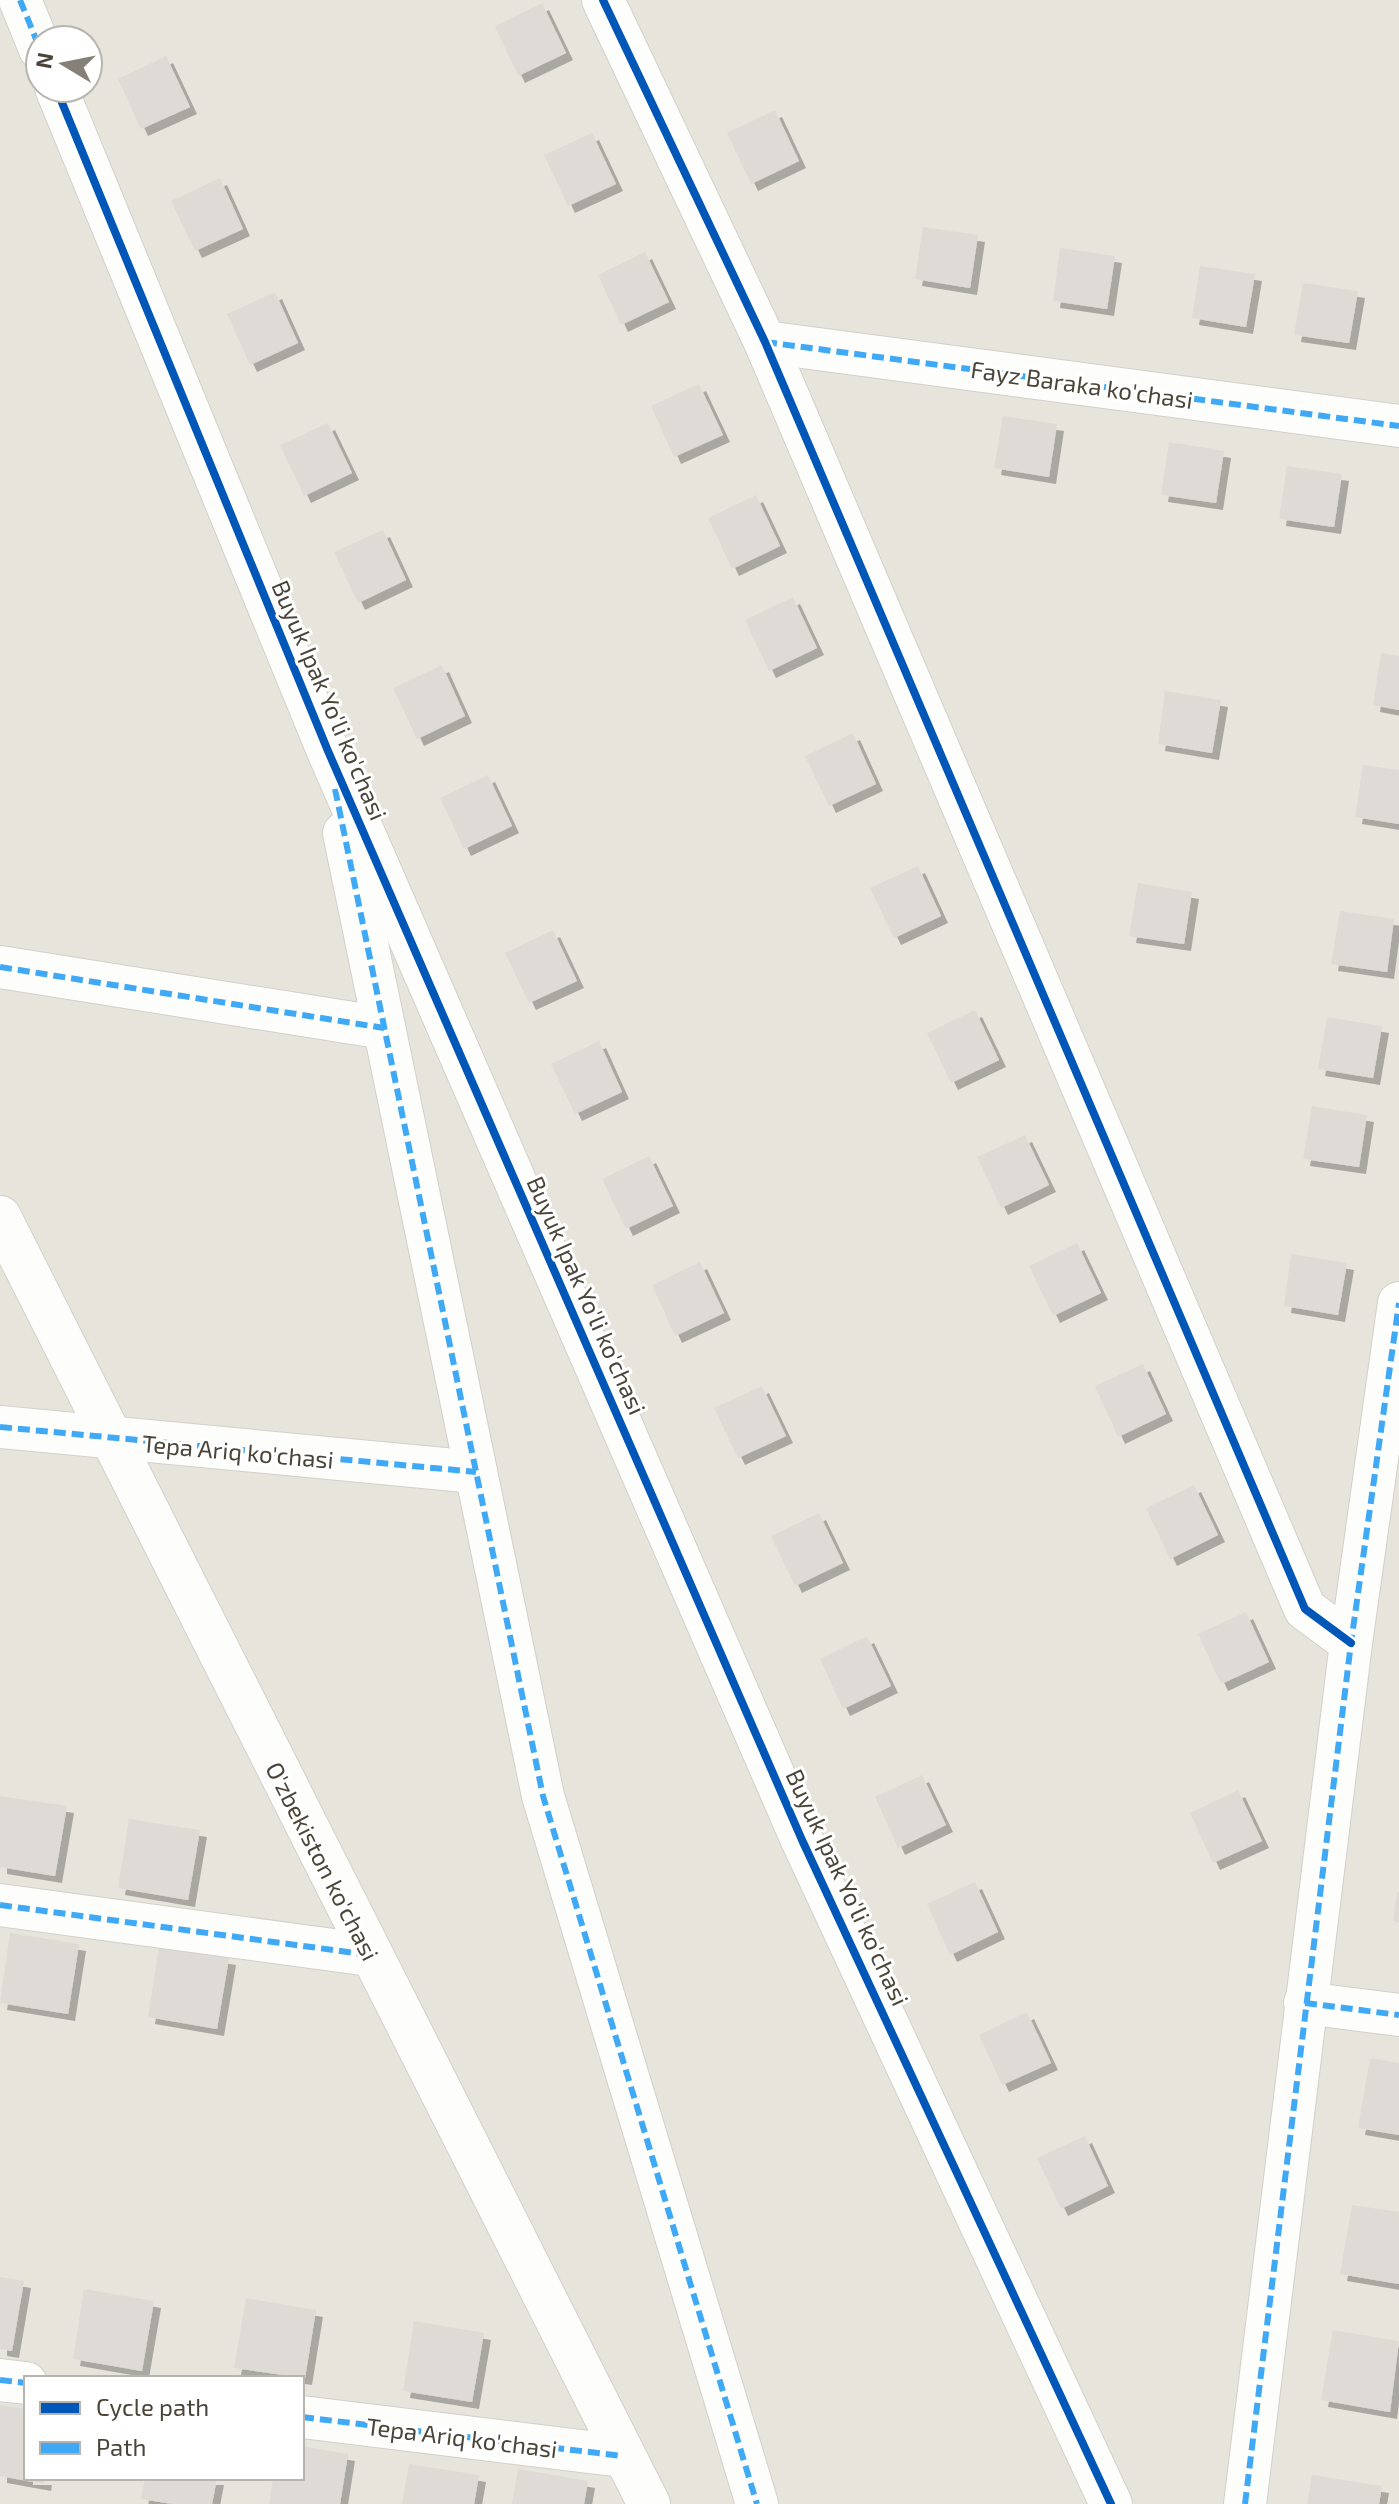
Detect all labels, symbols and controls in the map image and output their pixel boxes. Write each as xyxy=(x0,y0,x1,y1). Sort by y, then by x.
north arrow xyxy=(24,24,104,104)
text: N xyxy=(29,50,58,70)
street label: Fayz Baraka ko'chasi xyxy=(969,354,1195,414)
street label: Buyuk Ipak Yo'li ko'chasi xyxy=(266,576,394,824)
street label: Buyuk Ipak Yo'li ko'chasi xyxy=(521,1171,653,1419)
street label: Tepa Ariq ko'chasi xyxy=(141,1428,335,1474)
street label: O'zbekiston ko'chasi xyxy=(260,1757,386,1965)
street label: Buyuk Ipak Yo'li ko'chasi xyxy=(780,1764,916,2010)
legend xyxy=(24,2376,304,2480)
text: Cycle path xyxy=(96,2392,209,2421)
street label: Tepa Ariq ko'chasi xyxy=(365,2411,559,2463)
text: Path xyxy=(96,2432,146,2461)

